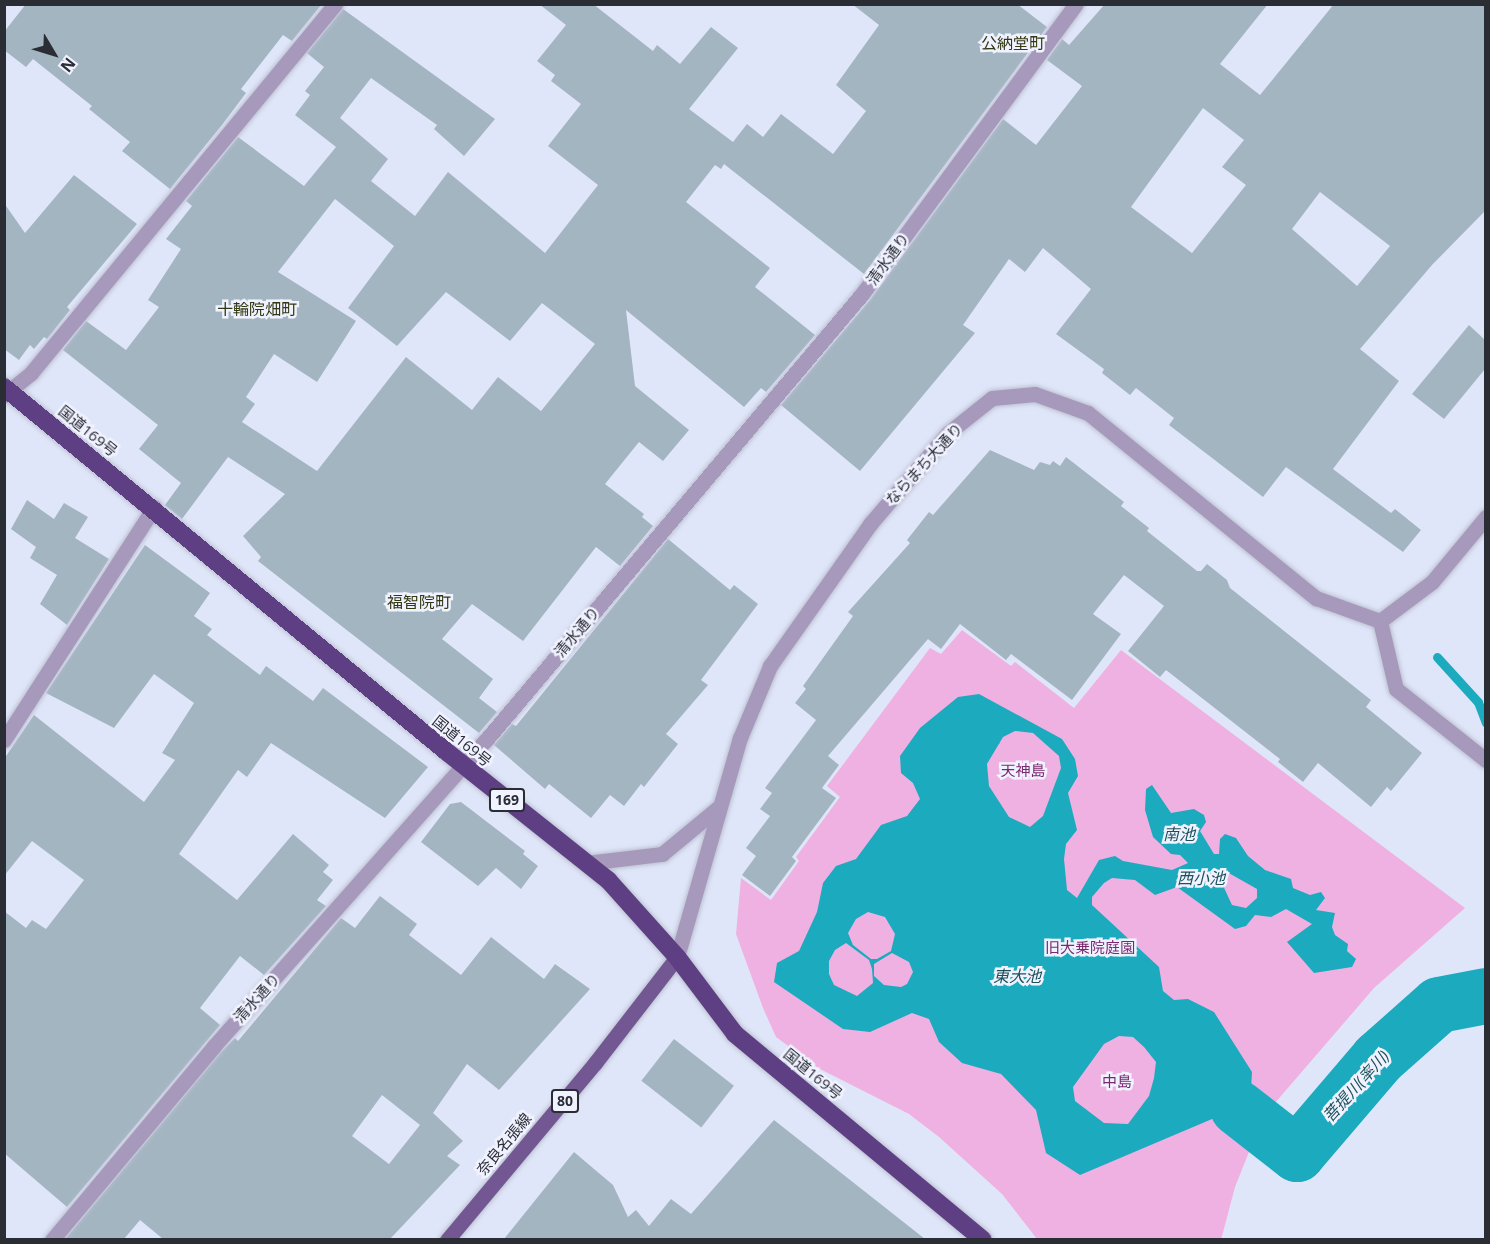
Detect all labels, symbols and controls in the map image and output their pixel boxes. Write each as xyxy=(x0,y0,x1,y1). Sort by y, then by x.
north arrow xyxy=(24,24,84,84)
district label: 公納堂町 xyxy=(981,33,1045,53)
text: N xyxy=(56,53,81,77)
street label: 清水通り xyxy=(863,229,913,289)
district label: 十輪院畑町 xyxy=(217,299,297,319)
street label: 国道169号 xyxy=(55,402,121,460)
street label: ならまち大通り xyxy=(882,419,966,509)
district label: 福智院町 xyxy=(387,592,451,612)
street label: 清水通り xyxy=(551,603,603,661)
street label: 国道169号 xyxy=(429,712,495,770)
park label: 天神島 xyxy=(1001,762,1045,780)
road number: 169 xyxy=(488,789,526,811)
water label: 南池 xyxy=(1163,824,1195,844)
water label: 西小池 xyxy=(1177,868,1225,888)
park label: 旧大乗院庭園 xyxy=(1045,939,1135,957)
water label: 東大池 xyxy=(993,966,1041,986)
street label: 清水通り xyxy=(230,970,284,1026)
street label: 国道169号 xyxy=(780,1045,846,1103)
water label: 菩提川(率川) xyxy=(1319,1046,1393,1126)
park label: 中島 xyxy=(1102,1073,1132,1091)
road number: 80 xyxy=(550,1090,580,1112)
street label: 奈良名張線 xyxy=(473,1109,535,1179)

